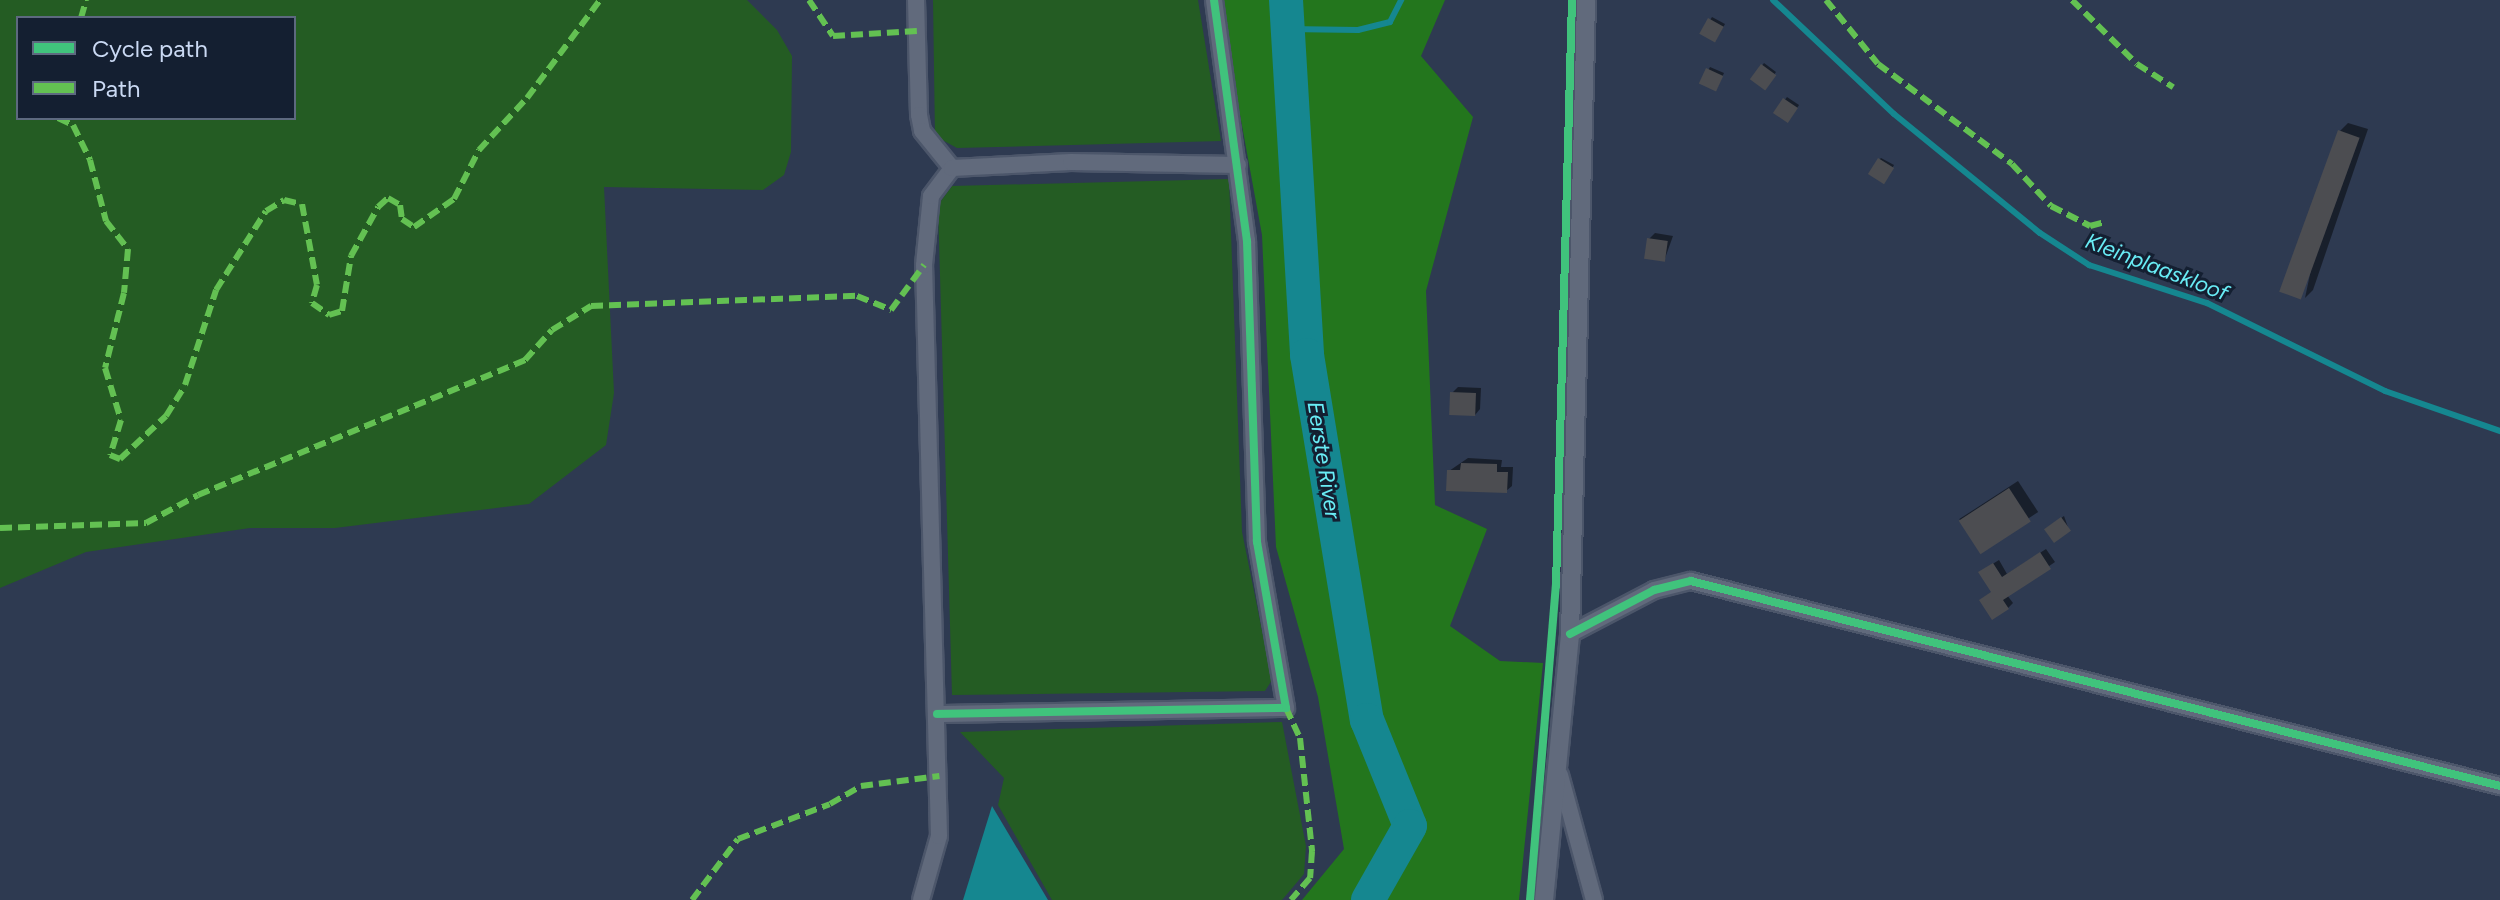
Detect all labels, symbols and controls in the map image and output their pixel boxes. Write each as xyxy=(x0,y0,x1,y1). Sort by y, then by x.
legend xyxy=(16,16,296,120)
text: Cycle path xyxy=(92,34,208,63)
text: Path xyxy=(92,74,140,103)
water label: Kleinplaaskloof xyxy=(2082,228,2232,306)
water label: Eerste River xyxy=(1302,399,1346,521)

